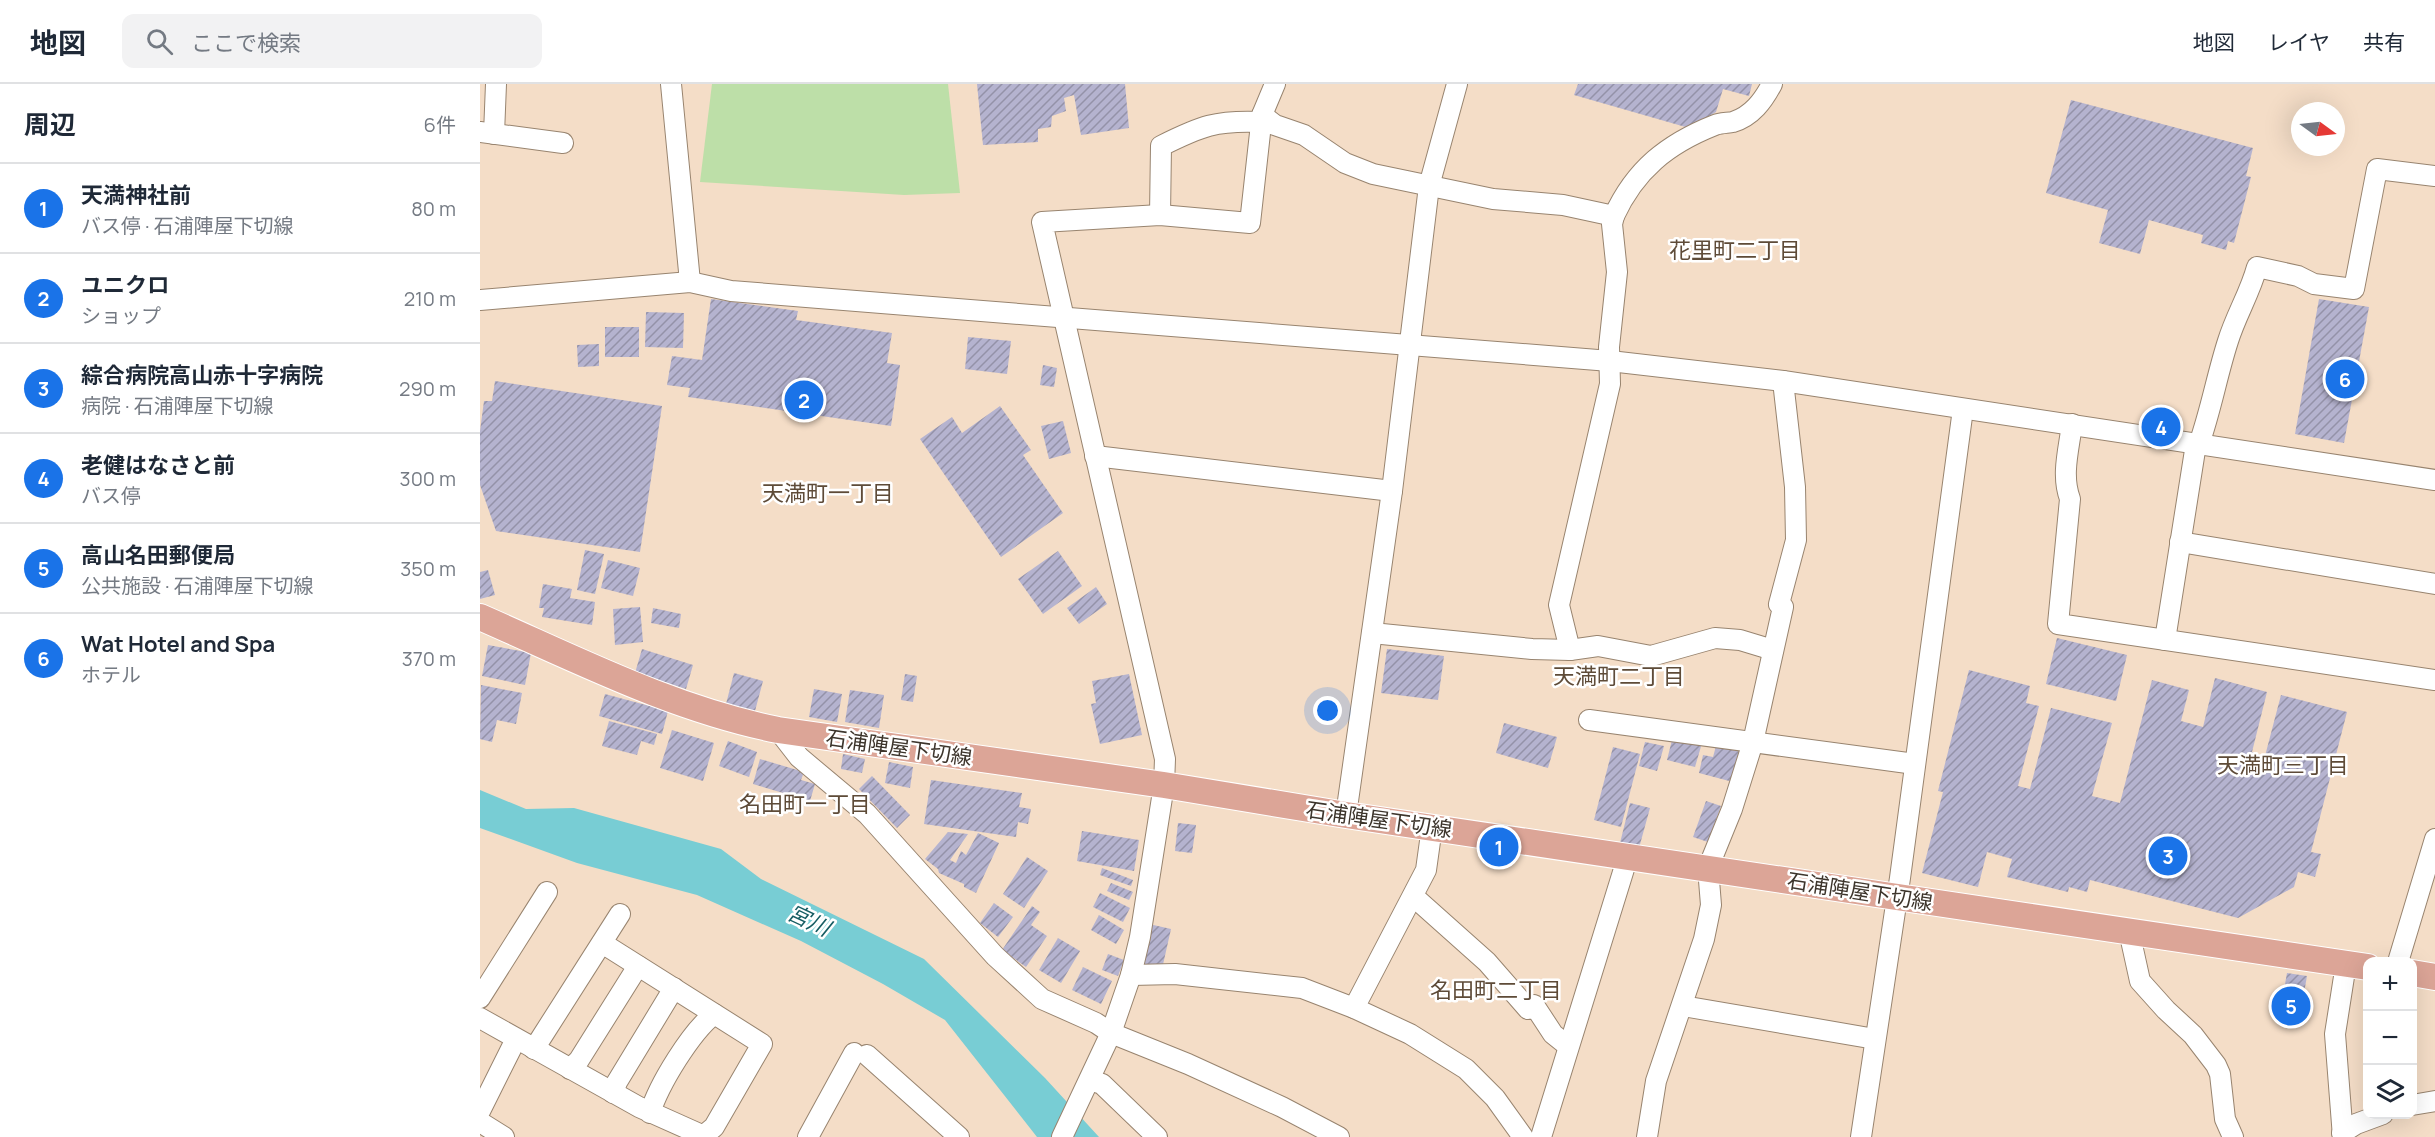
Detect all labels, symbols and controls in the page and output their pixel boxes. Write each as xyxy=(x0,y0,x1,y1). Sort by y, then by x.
search box xyxy=(122,14,542,68)
text: 地図 xyxy=(30,23,86,61)
icon: search xyxy=(143,25,176,58)
text: ここで検索 xyxy=(191,28,301,58)
text: 地図 xyxy=(2193,28,2235,56)
text: レイヤ xyxy=(2268,28,2330,56)
text: 共有 xyxy=(2363,28,2405,56)
north arrow xyxy=(2291,102,2345,156)
text: 周辺 xyxy=(24,106,76,142)
text: 6件 xyxy=(424,111,456,138)
text: 天満神社前 xyxy=(81,180,191,210)
text: 1 xyxy=(39,195,48,222)
text: 80 m xyxy=(411,195,456,222)
text: バス停 · 石浦陣屋下切線 xyxy=(81,212,294,239)
district label: 花里町二丁目 xyxy=(1669,235,1801,265)
text: ユニクロ xyxy=(81,270,169,300)
text: 2 xyxy=(38,285,49,312)
text: 210 m xyxy=(404,285,456,312)
text: ショップ xyxy=(81,302,161,329)
pin: 6 xyxy=(2326,356,2364,402)
text: 綜合病院高山赤十字病院 xyxy=(81,360,323,390)
text: 3 xyxy=(38,375,49,402)
text: 290 m xyxy=(399,375,456,402)
pin: 2 xyxy=(784,378,824,422)
text: 病院 · 石浦陣屋下切線 xyxy=(81,392,274,419)
pin: 4 xyxy=(2142,404,2180,450)
text: 老健はなさと前 xyxy=(81,450,235,480)
text: 4 xyxy=(37,465,50,492)
text: 300 m xyxy=(400,465,456,492)
district label: 天満町一丁目 xyxy=(762,478,894,508)
text: バス停 xyxy=(81,482,141,509)
text: 高山名田郵便局 xyxy=(81,540,235,570)
text: 5 xyxy=(38,555,49,582)
text: 350 m xyxy=(400,555,456,582)
text: 公共施設 · 石浦陣屋下切線 xyxy=(81,572,314,599)
text: Wat Hotel and Spa xyxy=(81,629,275,659)
text: 6 xyxy=(37,645,50,672)
text: 370 m xyxy=(402,645,456,672)
text: ホテル xyxy=(81,661,141,688)
district label: 天満町二丁目 xyxy=(1553,661,1685,691)
your location xyxy=(1313,696,1342,725)
street label: 石浦陣屋下切線 xyxy=(824,723,974,771)
district label: 天満町三丁目 xyxy=(2217,750,2349,780)
district label: 名田町一丁目 xyxy=(739,789,871,819)
street label: 石浦陣屋下切線 xyxy=(1304,795,1454,843)
pin: 1 xyxy=(1480,824,1518,870)
pin: 3 xyxy=(2148,834,2188,878)
street label: 石浦陣屋下切線 xyxy=(1785,866,1935,916)
water label: 宮川 xyxy=(783,897,837,944)
map controls xyxy=(2363,957,2417,1119)
button: + xyxy=(2363,957,2417,1011)
district label: 名田町二丁目 xyxy=(1430,975,1562,1005)
pin: 5 xyxy=(2272,984,2310,1028)
button: − xyxy=(2363,1011,2417,1065)
button: layers xyxy=(2363,1065,2417,1119)

